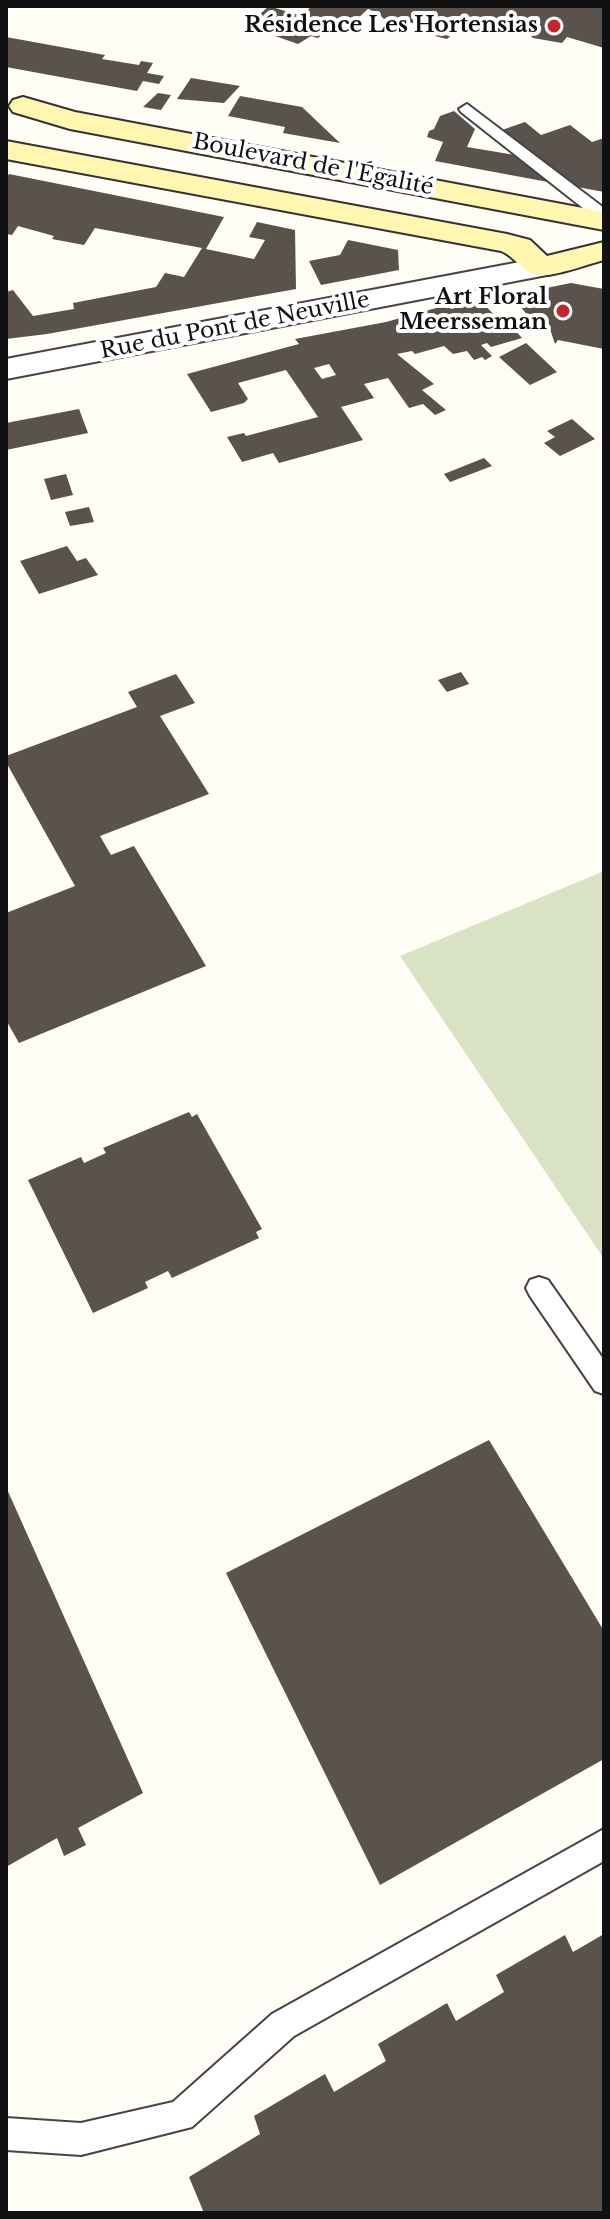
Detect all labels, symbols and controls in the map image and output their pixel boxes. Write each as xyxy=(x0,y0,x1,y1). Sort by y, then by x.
place label: Résidence Les Hortensias xyxy=(244,13,538,39)
marker: Résidence Les Hortensias xyxy=(545,17,563,35)
street label: Boulevard de l'Égalité xyxy=(190,129,436,201)
place label: Art Floral Meersseman xyxy=(399,285,547,336)
street label: Rue du Pont de Neuville xyxy=(98,287,372,365)
marker: Art Floral Meersseman xyxy=(554,302,572,320)

